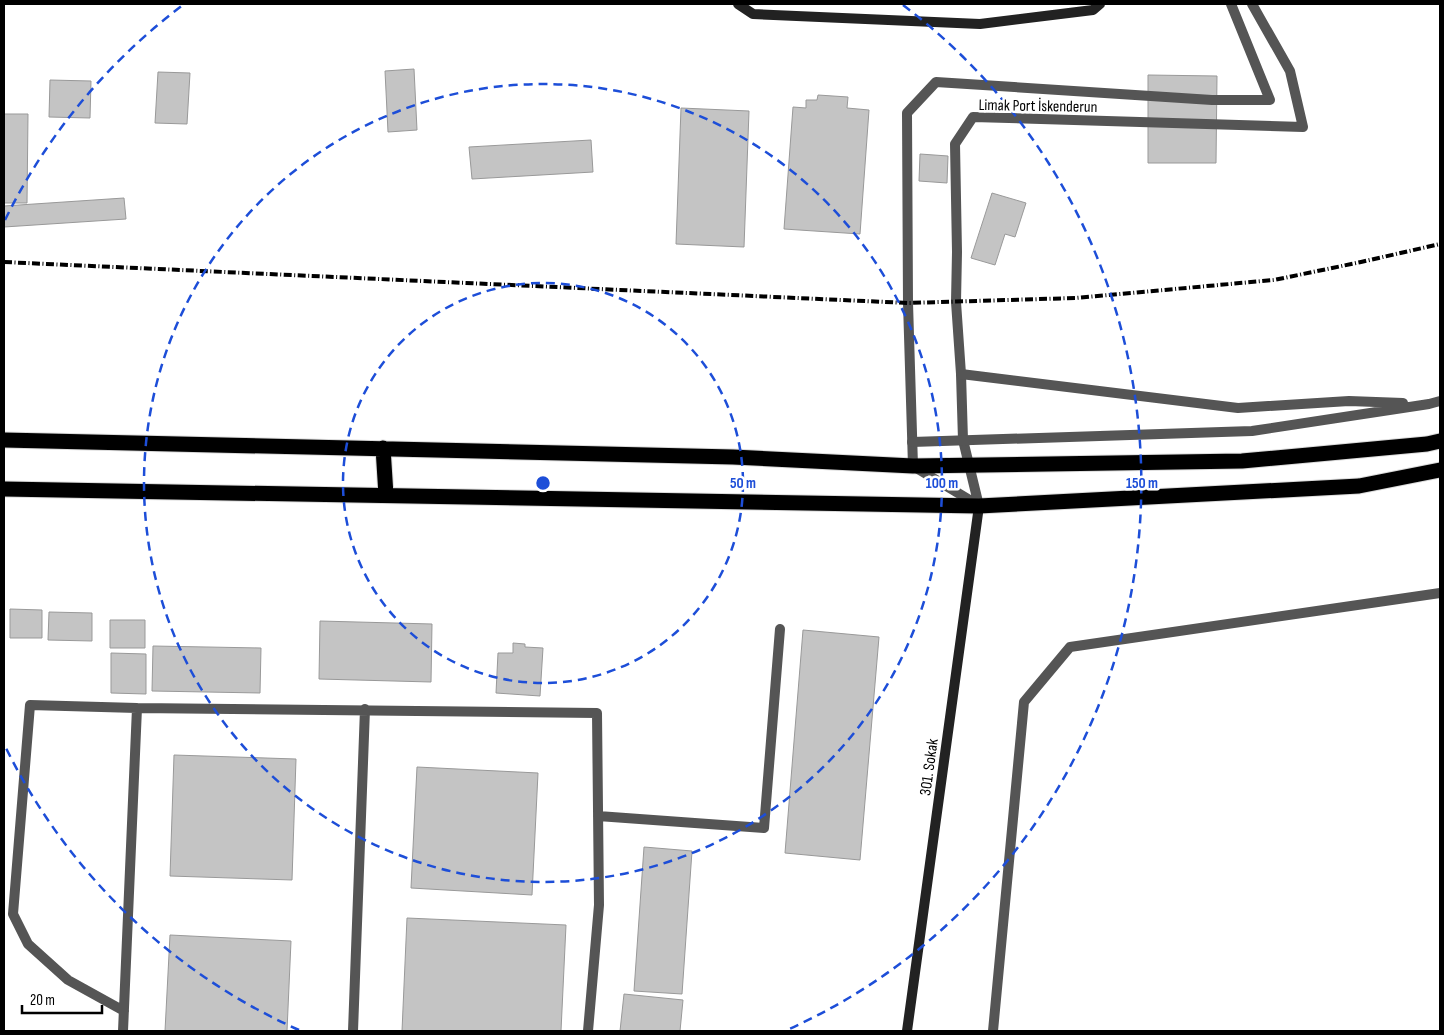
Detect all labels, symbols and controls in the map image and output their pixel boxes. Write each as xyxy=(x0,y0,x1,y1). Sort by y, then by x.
street label: Limak Port İskenderun xyxy=(978,96,1098,117)
centre of rings xyxy=(534,474,552,492)
text: 50 m xyxy=(730,474,756,493)
text: 100 m xyxy=(926,474,958,493)
text: 150 m xyxy=(1126,474,1158,493)
street label: 301. Sokak xyxy=(916,738,943,797)
scale bar xyxy=(22,982,102,1014)
text: 20 m xyxy=(30,991,55,1010)

